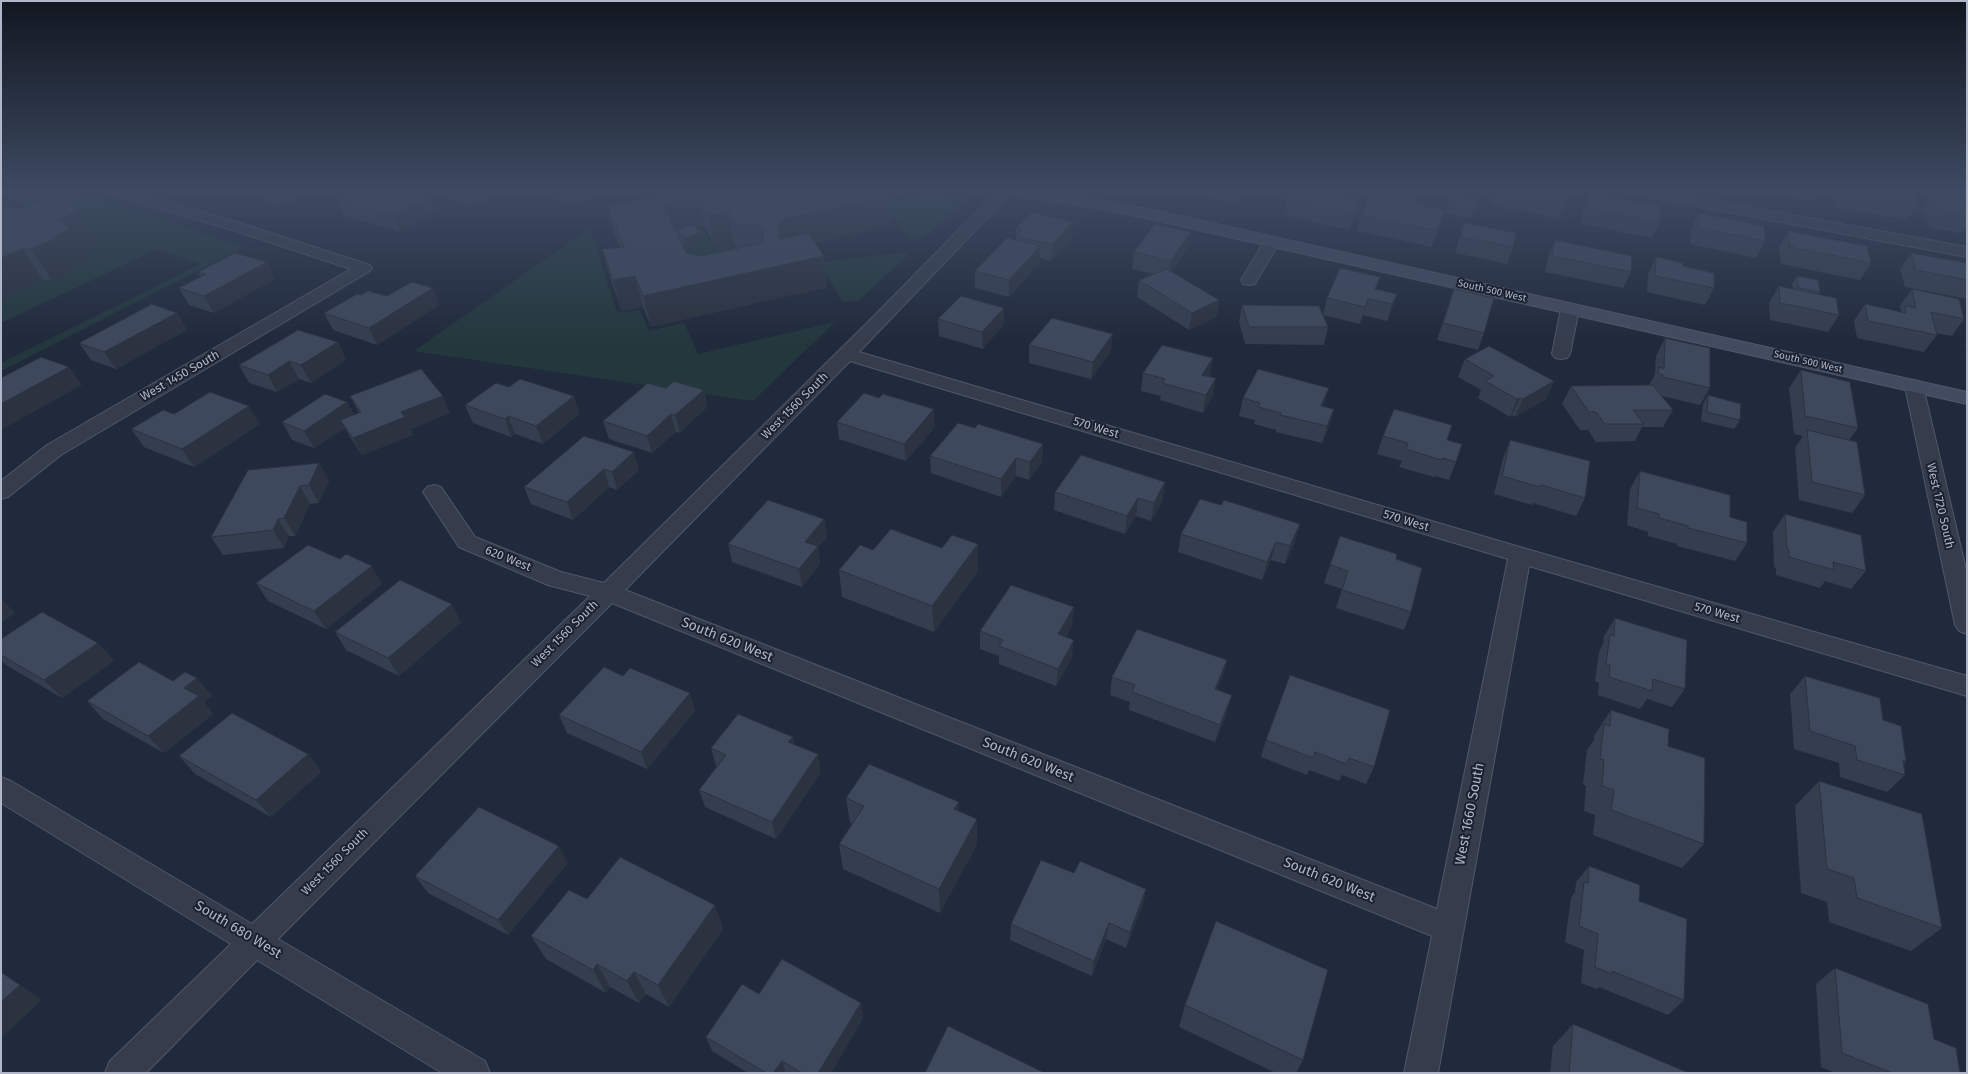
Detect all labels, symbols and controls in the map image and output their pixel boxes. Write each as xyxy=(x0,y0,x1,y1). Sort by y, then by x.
street label: South 500 West xyxy=(1457,277,1527,305)
street label: West 1450 South xyxy=(138,348,222,404)
street label: South 500 West xyxy=(1773,348,1843,376)
street label: West 1560 South xyxy=(759,370,831,442)
street label: 570 West xyxy=(1071,414,1121,442)
street label: West 1720 South xyxy=(1923,462,1957,550)
street label: 570 West xyxy=(1381,507,1431,535)
street label: 620 West xyxy=(483,543,533,575)
street label: West 1560 South xyxy=(529,598,601,670)
street label: 570 West xyxy=(1692,600,1742,626)
street label: South 620 West xyxy=(679,614,775,666)
street label: South 620 West xyxy=(980,734,1076,786)
street label: West 1660 South xyxy=(1452,761,1488,867)
street label: West 1560 South xyxy=(299,826,371,898)
street label: South 620 West xyxy=(1281,854,1377,906)
street label: South 680 West xyxy=(192,897,284,963)

